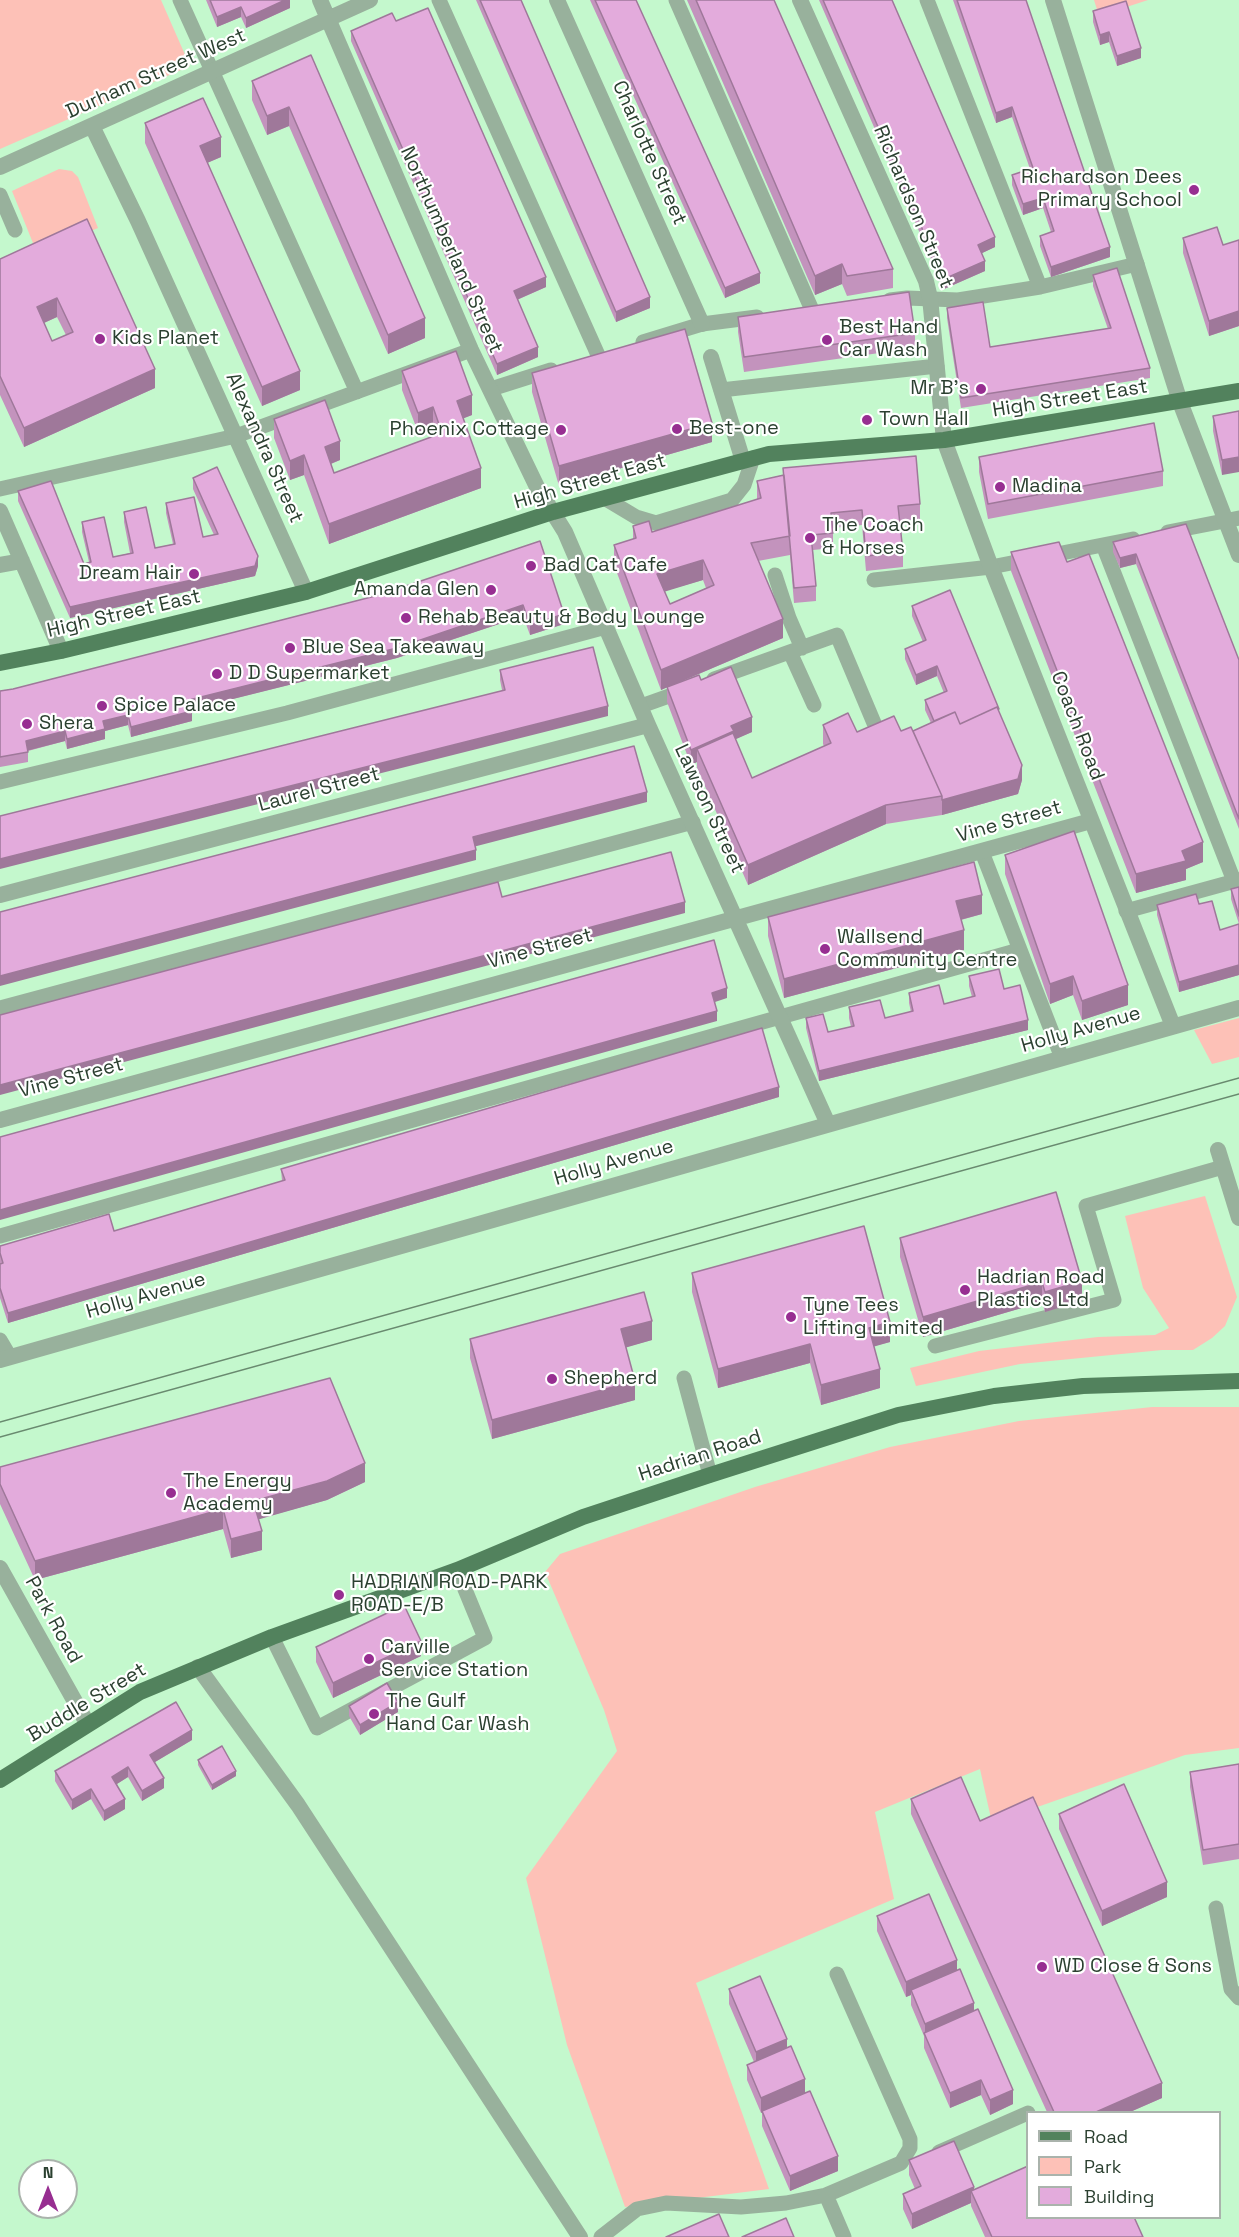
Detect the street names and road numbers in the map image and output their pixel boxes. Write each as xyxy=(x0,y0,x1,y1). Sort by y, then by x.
street label: Durham Street West xyxy=(63,24,249,124)
street label: Charlotte Street xyxy=(606,77,692,229)
street label: Richardson Street xyxy=(868,122,958,292)
street label: Northumberland Street xyxy=(394,143,508,357)
street label: Alexandra Street xyxy=(220,369,308,527)
street label: High Street East xyxy=(991,375,1149,423)
street label: High Street East xyxy=(511,449,669,515)
street label: High Street East xyxy=(45,585,203,643)
street label: Coach Road xyxy=(1045,668,1109,784)
street label: Lawson Street xyxy=(669,741,749,877)
street label: Laurel Street xyxy=(256,762,382,818)
street label: Vine Street xyxy=(954,796,1064,848)
street label: Vine Street xyxy=(485,923,595,975)
street label: Holly Avenue xyxy=(1018,1001,1144,1059)
street label: Vine Street xyxy=(16,1052,126,1104)
street label: Holly Avenue xyxy=(551,1134,677,1192)
street label: Holly Avenue xyxy=(83,1267,209,1325)
street label: Hadrian Road xyxy=(636,1425,764,1487)
street label: Park Road xyxy=(19,1572,87,1668)
street label: Buddle Street xyxy=(23,1658,151,1748)

